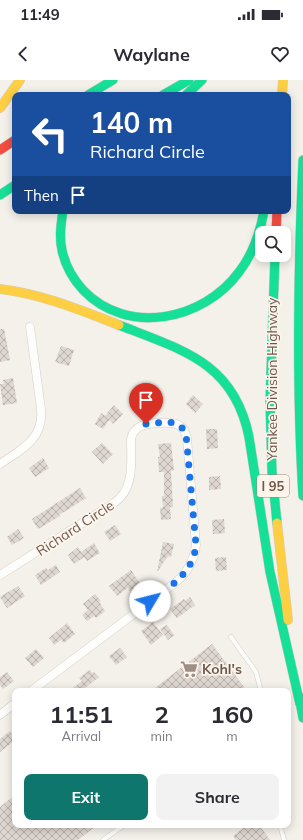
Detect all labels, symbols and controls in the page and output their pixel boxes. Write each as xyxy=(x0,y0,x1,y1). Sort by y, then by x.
text: 11:49 xyxy=(20,5,60,24)
icon: back xyxy=(12,43,34,65)
text: Waylane xyxy=(113,43,190,66)
icon: heart xyxy=(269,43,291,65)
text: 140 m xyxy=(90,105,173,140)
icon: left xyxy=(24,108,76,160)
text: Richard Circle xyxy=(90,140,205,163)
icon: arrive xyxy=(67,184,89,206)
text: Then xyxy=(24,186,59,205)
map controls xyxy=(255,226,291,262)
button: search xyxy=(255,226,291,262)
street label: Yankee Division Highway xyxy=(263,297,281,462)
pin xyxy=(129,383,163,424)
icon: arrive xyxy=(135,389,157,411)
road number: I 95 xyxy=(257,475,289,497)
street label: Richard Circle xyxy=(33,496,117,560)
position arrow xyxy=(129,580,171,622)
supermarket icon: Kohl's xyxy=(179,659,199,679)
place label: Kohl's xyxy=(202,660,242,678)
text: 11:51 xyxy=(50,699,113,729)
text: 2 xyxy=(154,699,169,729)
text: 160 xyxy=(210,699,253,729)
text: Arrival xyxy=(61,728,101,744)
text: min xyxy=(151,728,173,744)
text: m xyxy=(226,728,238,744)
button: Exit xyxy=(24,774,148,820)
button: Share xyxy=(156,774,279,820)

